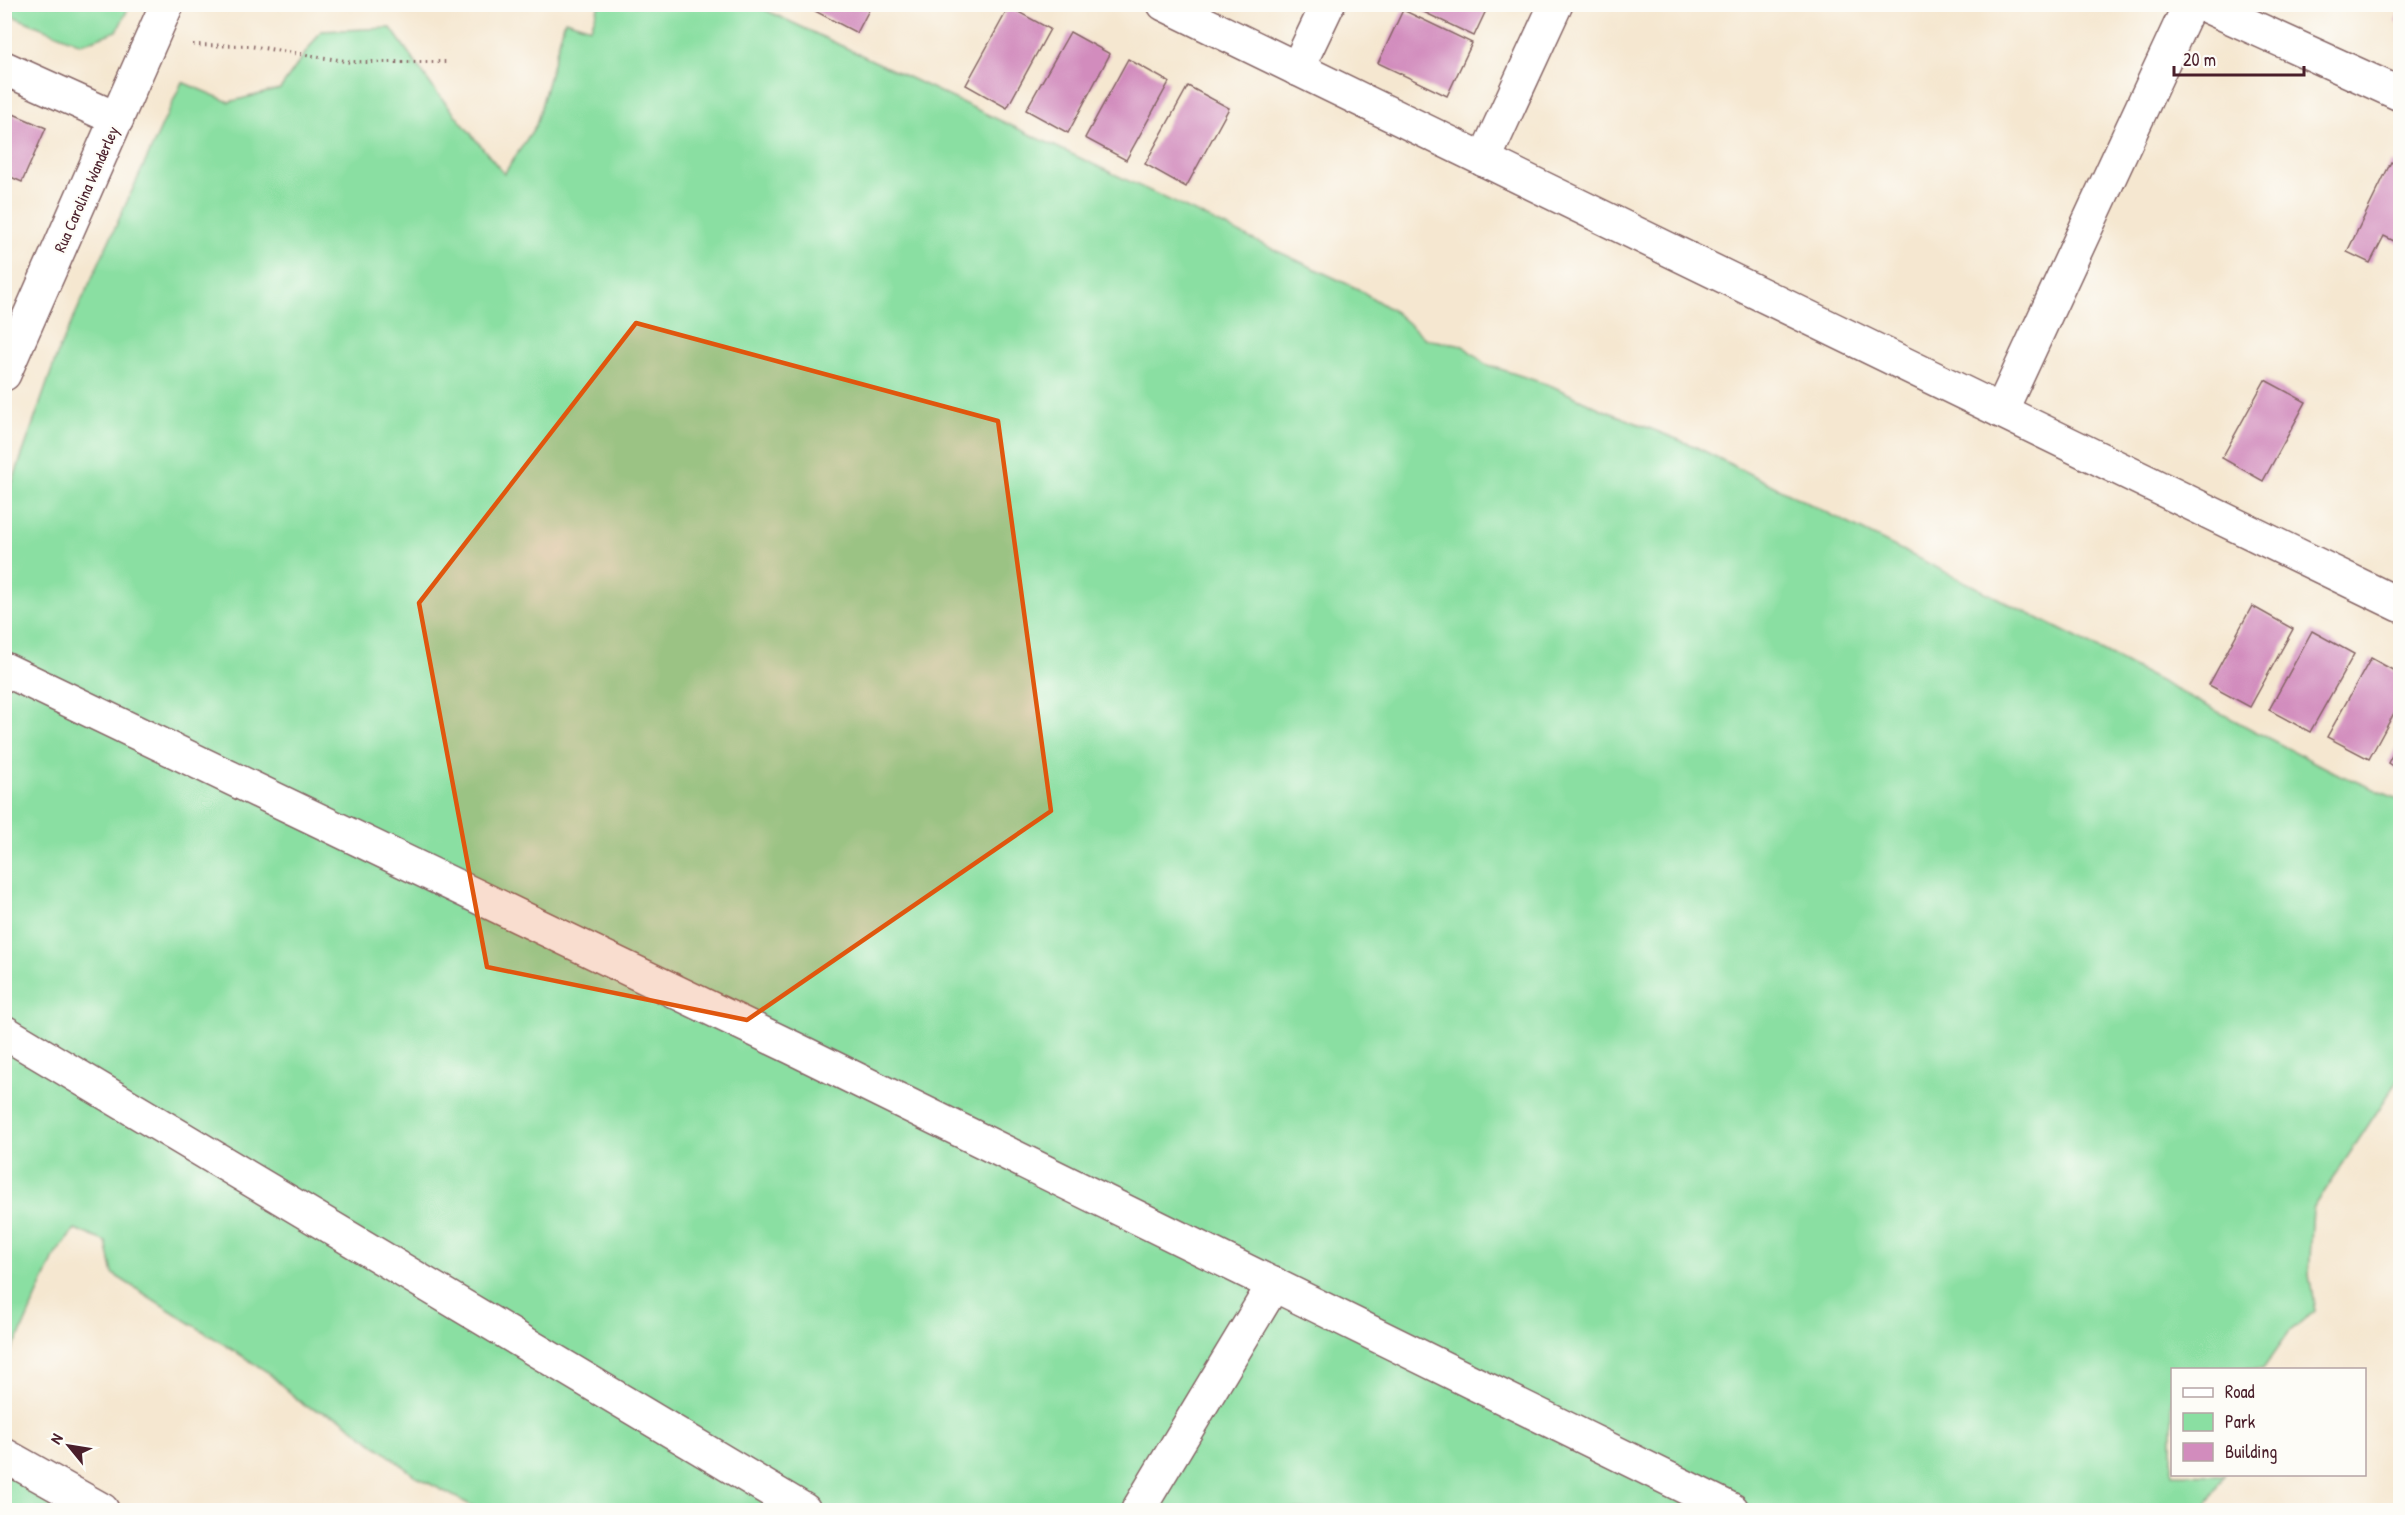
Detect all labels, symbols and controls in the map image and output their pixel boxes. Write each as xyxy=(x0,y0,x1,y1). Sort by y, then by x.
scale bar xyxy=(2174,39,2304,77)
text: 20 m xyxy=(2183,47,2216,72)
street label: Rua Carolina Wanderley xyxy=(48,122,124,256)
legend xyxy=(2171,1368,2366,1476)
text: Road xyxy=(2225,1379,2255,1404)
text: Park xyxy=(2225,1409,2256,1434)
north arrow xyxy=(39,1416,99,1476)
text: N xyxy=(44,1429,68,1448)
text: Building xyxy=(2225,1439,2277,1464)

